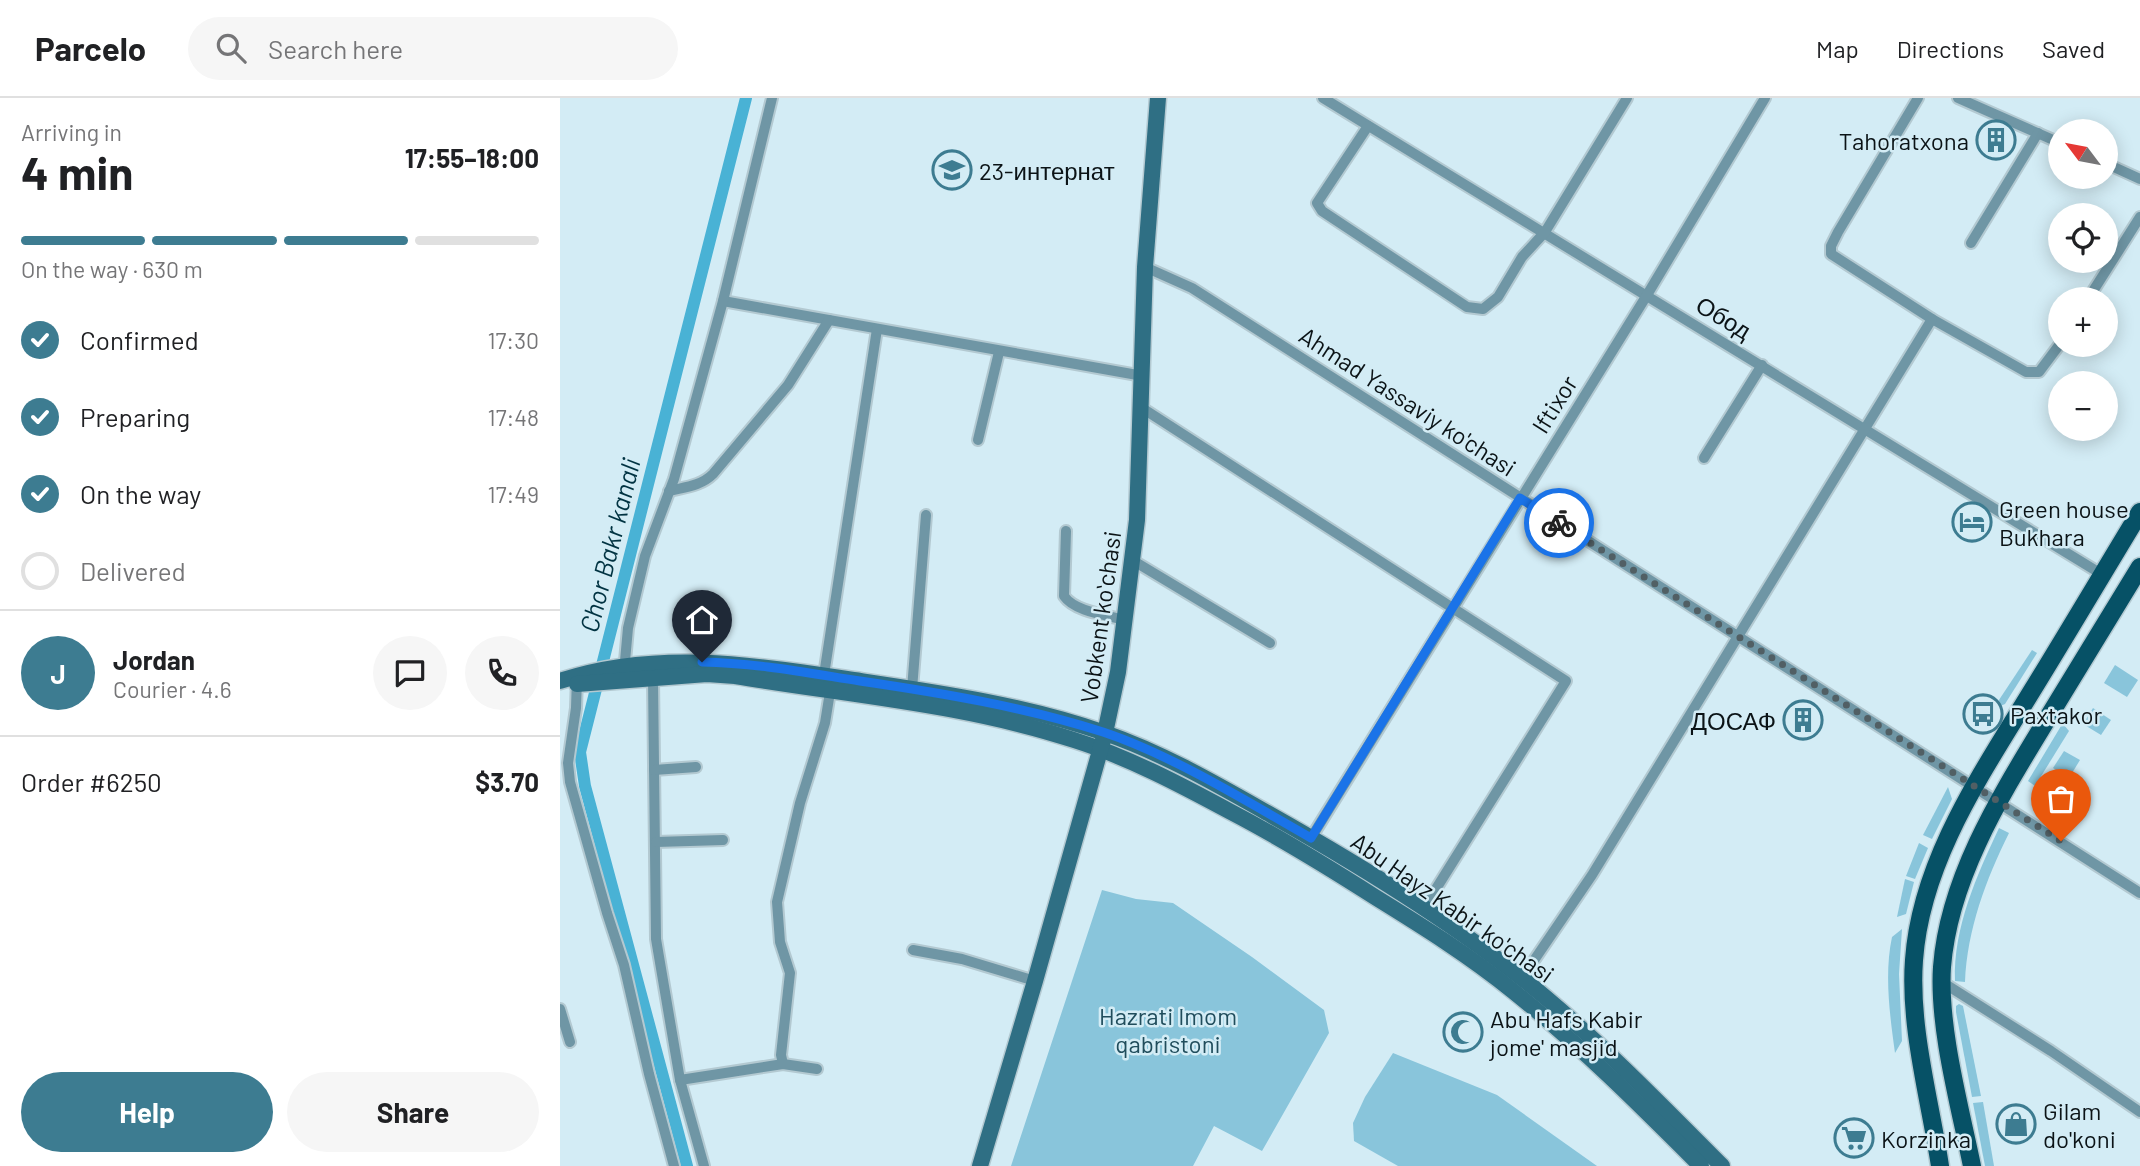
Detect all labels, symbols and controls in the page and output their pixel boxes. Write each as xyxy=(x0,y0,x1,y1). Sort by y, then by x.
search box xyxy=(188,17,678,80)
text: Parcelo xyxy=(35,28,146,68)
icon: search xyxy=(212,29,250,67)
text: Search here xyxy=(268,33,403,64)
text: Map xyxy=(1816,34,1859,63)
text: Directions xyxy=(1897,34,2004,63)
text: Saved xyxy=(2042,34,2105,63)
text: Arriving in xyxy=(21,118,122,146)
building icon: Tahoratxona xyxy=(1975,119,2017,161)
north arrow xyxy=(2048,119,2118,189)
map controls xyxy=(2048,119,2118,441)
place label: Tahoratxona xyxy=(1839,126,1969,155)
text: 17:55–18:00 xyxy=(405,142,539,173)
text: 4 min xyxy=(21,144,133,199)
school or university icon: 23-интернат xyxy=(931,149,973,191)
place label: 23-интернат xyxy=(979,156,1115,185)
button: locate xyxy=(2048,203,2118,273)
text: On the way · 630 m xyxy=(21,255,203,283)
button: + xyxy=(2048,287,2118,357)
street label: Обод xyxy=(1691,289,1757,345)
street label: Ahmad Yassaviy ko'chasi xyxy=(1294,320,1522,482)
icon: check xyxy=(21,321,59,359)
text: Confirmed xyxy=(80,324,199,355)
text: 17:30 xyxy=(487,326,539,354)
street label: Iftixor xyxy=(1525,370,1583,438)
button: − xyxy=(2048,371,2118,441)
icon: check xyxy=(21,398,59,436)
text: Preparing xyxy=(80,401,190,432)
text: 17:48 xyxy=(488,403,539,431)
water label: Chor Bakr kanali xyxy=(572,454,646,635)
icon: check xyxy=(21,475,59,513)
text: On the way xyxy=(80,478,201,509)
text: 17:49 xyxy=(488,480,539,508)
courier xyxy=(1524,488,1594,558)
place label: Green house Bukhara xyxy=(1999,494,2129,551)
hotel icon: Green house Bukhara xyxy=(1951,501,1993,543)
icon: bike xyxy=(1540,504,1578,542)
street label: Vobkent koʻchasi xyxy=(1074,529,1126,705)
text: Delivered xyxy=(80,555,186,586)
pin xyxy=(672,590,732,662)
icon: home xyxy=(683,601,721,639)
button: chat xyxy=(373,636,447,710)
button: phone xyxy=(465,636,539,710)
text: Jordan xyxy=(113,644,195,675)
text: J xyxy=(50,658,66,689)
text: Courier · 4.6 xyxy=(113,675,232,703)
bus stop icon: Paxtakor xyxy=(1962,693,2004,735)
building icon: ДОСАФ xyxy=(1782,699,1824,741)
place label: Paxtakor xyxy=(2010,700,2102,729)
place label: ДОСАФ xyxy=(1691,706,1776,735)
text: Order #6250 xyxy=(21,766,162,797)
text: $3.70 xyxy=(475,766,539,797)
pin xyxy=(2031,769,2091,841)
icon: bag xyxy=(2042,780,2080,818)
street label: Abu Hayz Kabir ko'chasi xyxy=(1346,826,1560,988)
park label: Hazrati Imom qabristoni xyxy=(1099,1001,1237,1058)
place label: Abu Hafs Kabir jome' masjid xyxy=(1489,1004,1643,1061)
mosque icon: Abu Hafs Kabir jome' masjid xyxy=(1442,1011,1484,1053)
button: Help xyxy=(21,1072,273,1152)
button: Share xyxy=(287,1072,539,1152)
place label: Gilam do'koni xyxy=(2043,1096,2116,1153)
shop icon: Gilam do'koni xyxy=(1995,1103,2037,1145)
supermarket icon: Korzinka xyxy=(1833,1117,1875,1159)
place label: Korzinka xyxy=(1881,1124,1971,1153)

